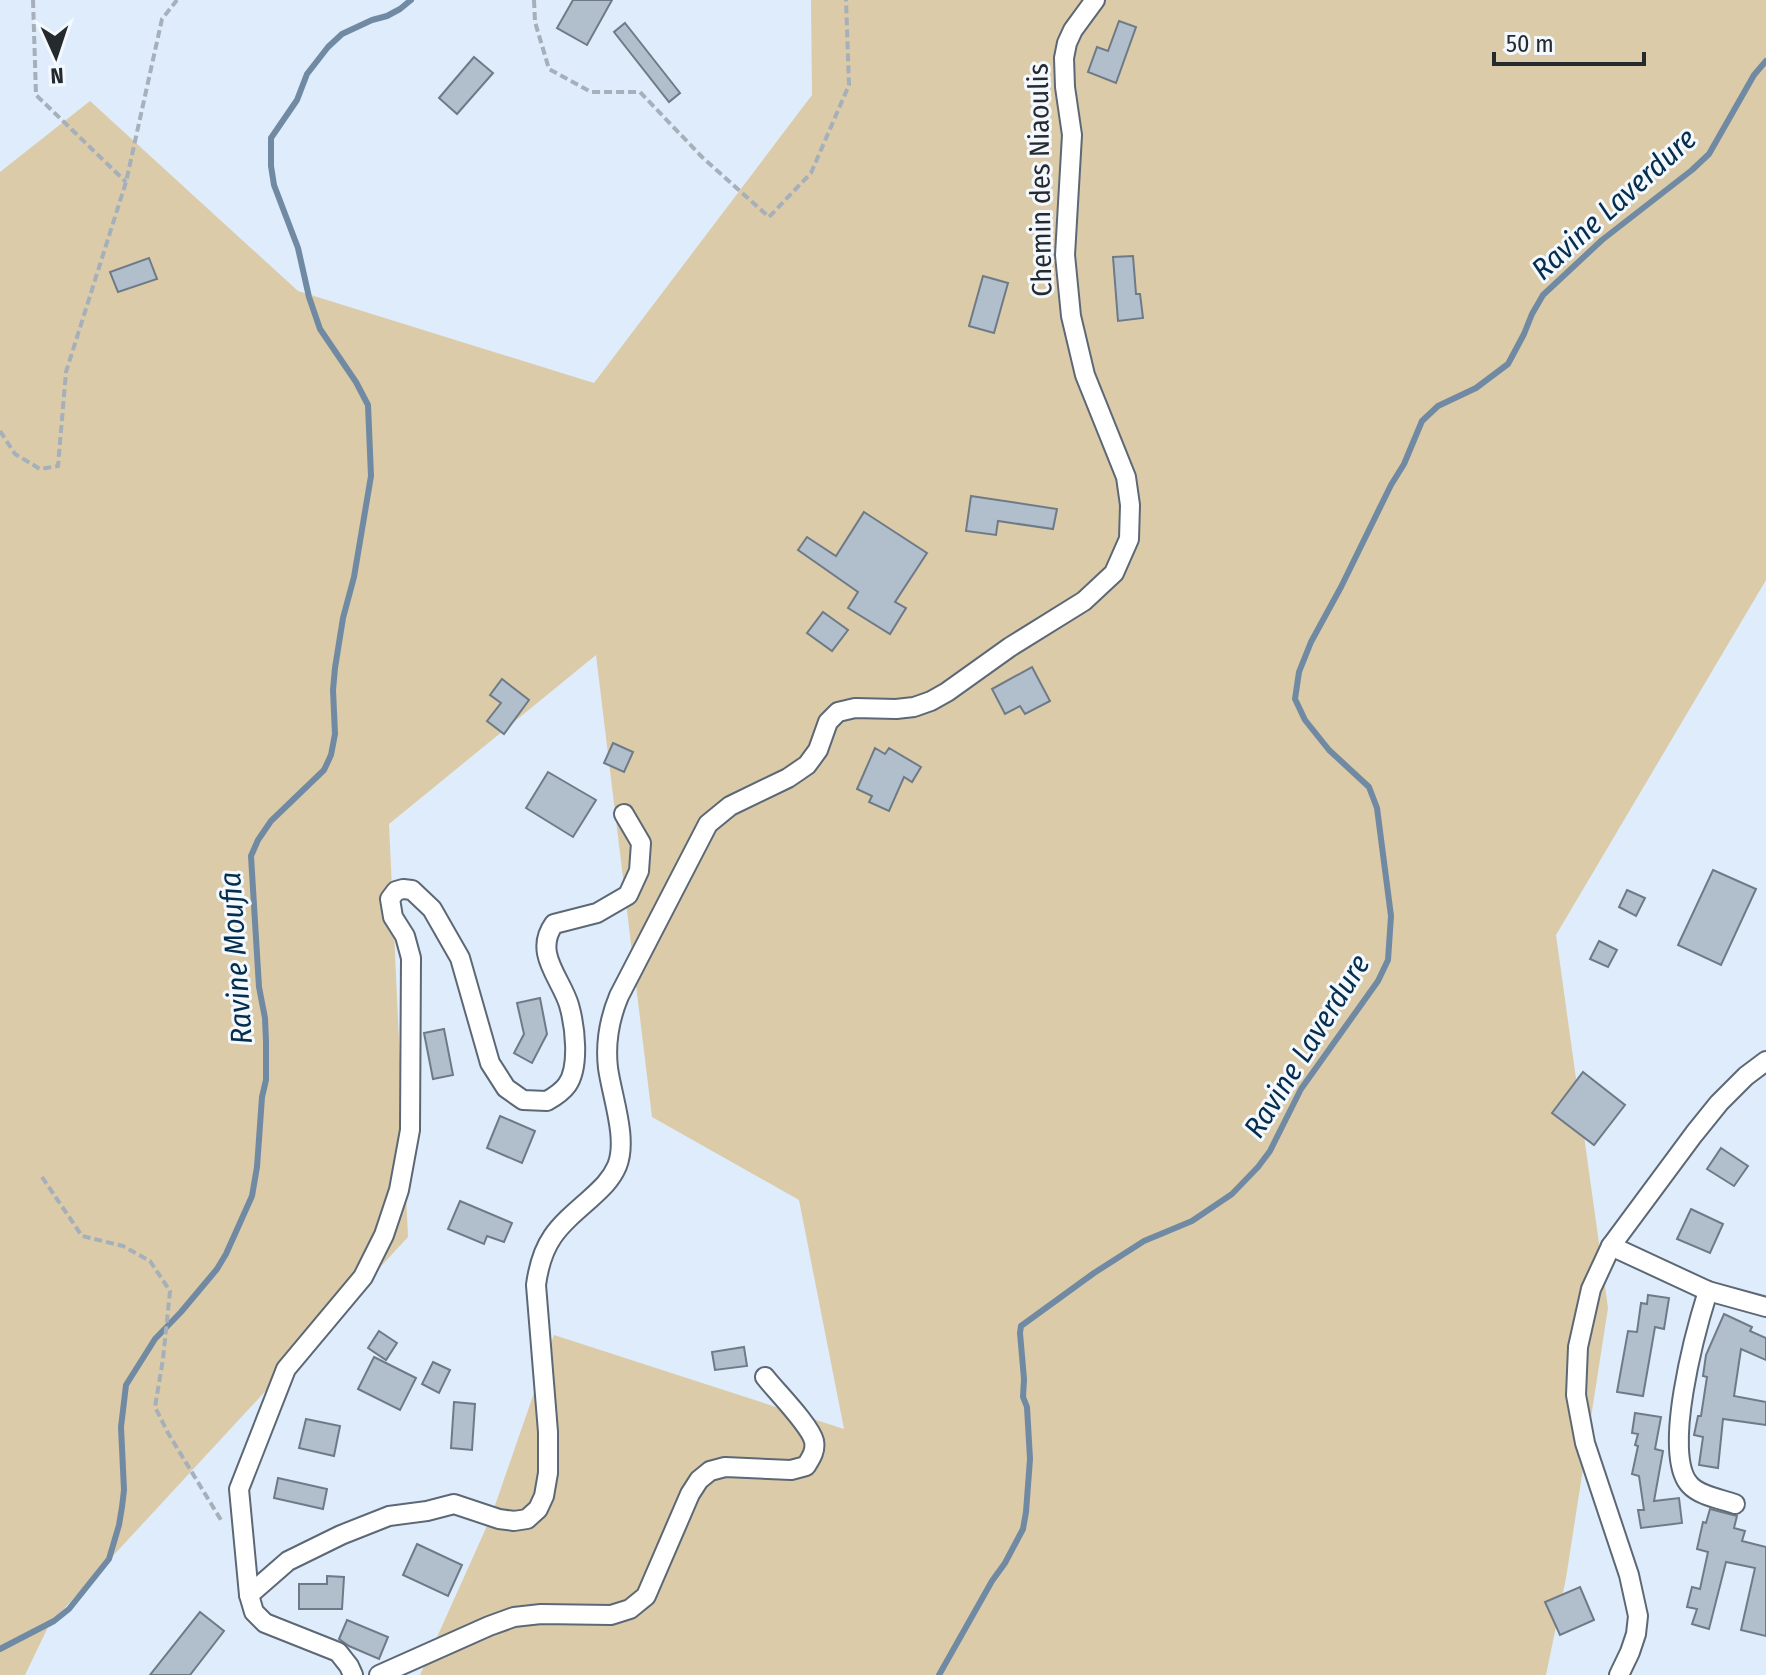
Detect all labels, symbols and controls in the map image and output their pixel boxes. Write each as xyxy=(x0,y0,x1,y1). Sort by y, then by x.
north arrow xyxy=(16,16,96,96)
scale bar xyxy=(1494,16,1644,66)
text: 50 m xyxy=(1506,30,1554,58)
text: N xyxy=(50,62,64,89)
street label: Chemin des Niaoulis xyxy=(1021,63,1059,297)
water label: Ravine Laverdure xyxy=(1524,121,1704,287)
water label: Ravine Moufia xyxy=(212,871,260,1045)
water label: Ravine Laverdure xyxy=(1236,948,1378,1144)

